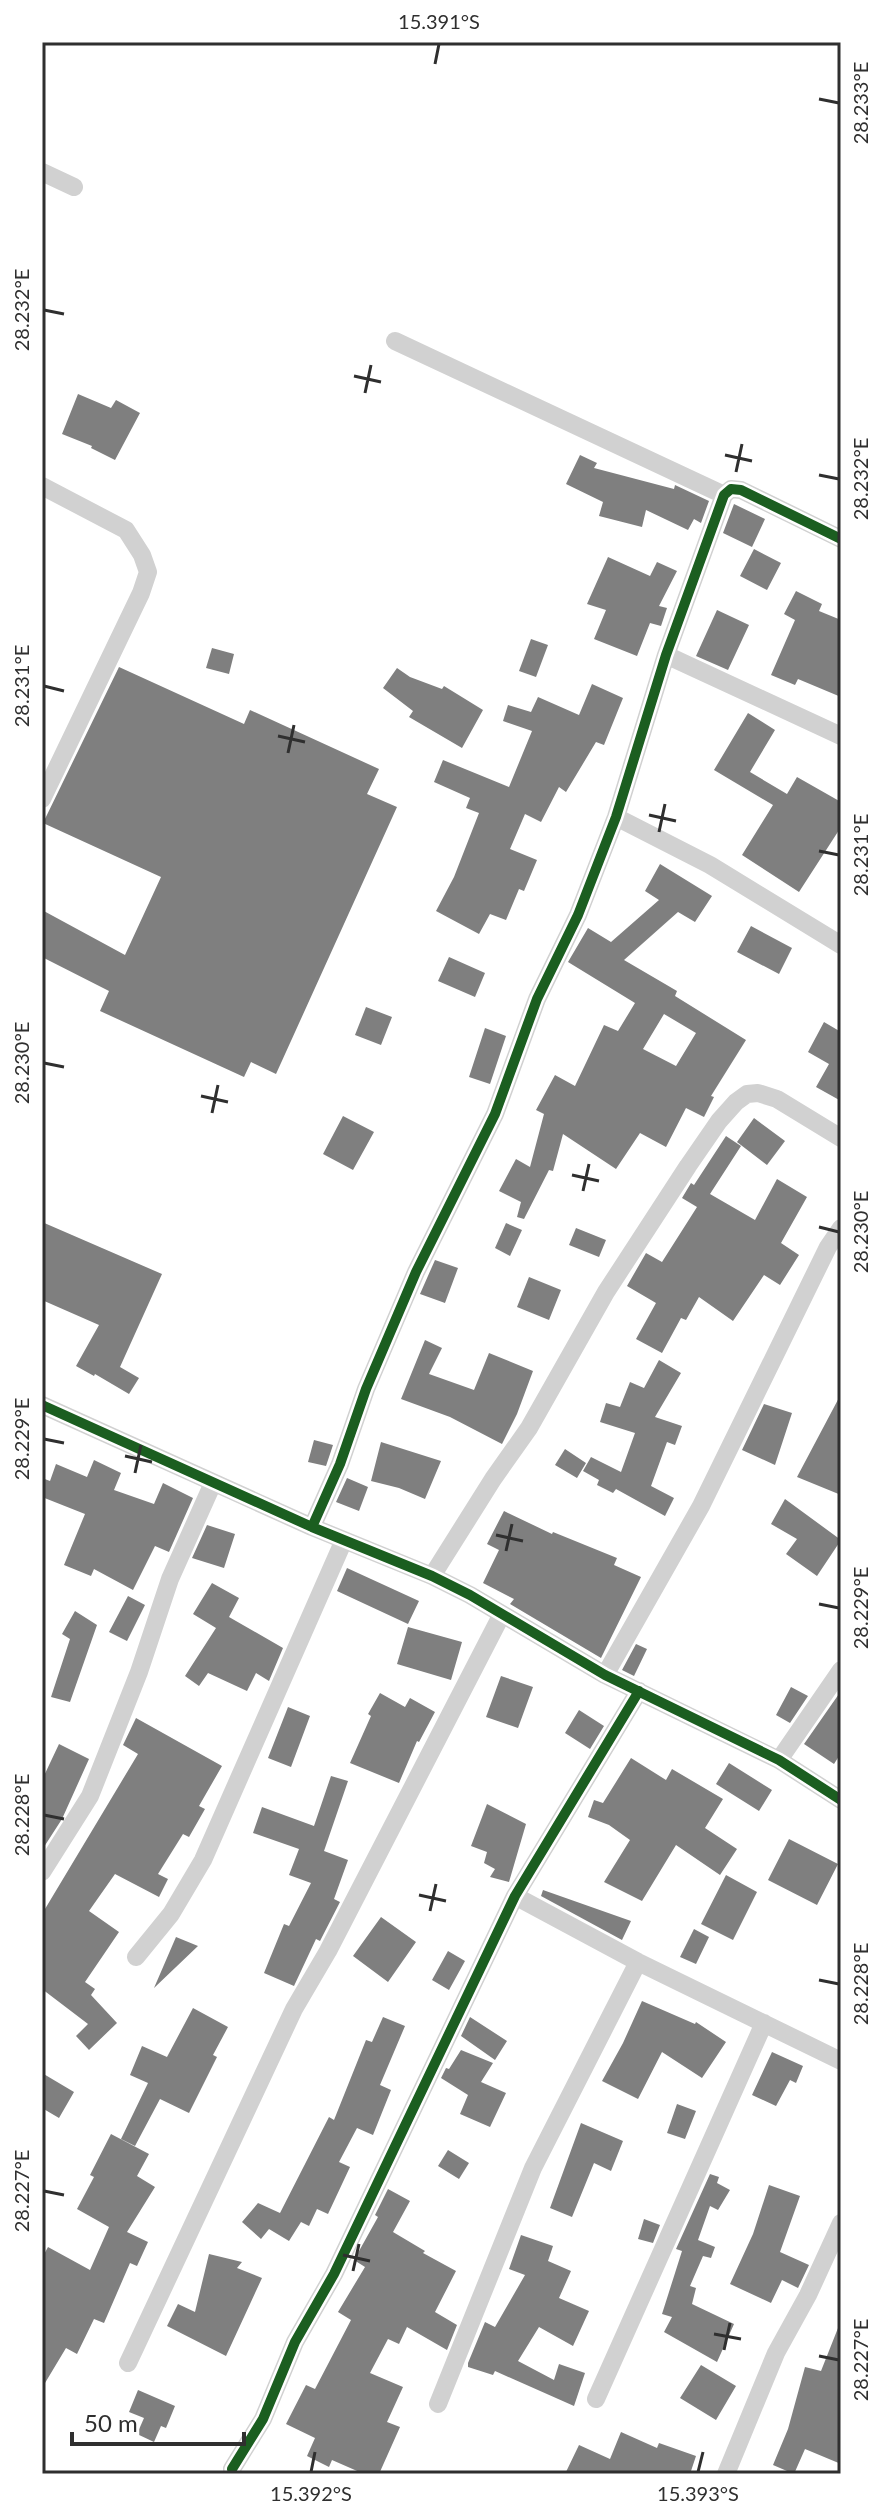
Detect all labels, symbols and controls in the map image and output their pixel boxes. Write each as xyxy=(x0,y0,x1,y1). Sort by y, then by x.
text: 15.391°S xyxy=(398,9,480,33)
text: 28.233°E xyxy=(848,62,872,144)
text: 28.232°E xyxy=(9,269,33,351)
text: 28.232°E xyxy=(848,438,872,520)
text: 28.231°E xyxy=(9,645,33,727)
text: 28.231°E xyxy=(848,814,872,896)
text: 28.230°E xyxy=(9,1022,33,1104)
text: 28.230°E xyxy=(848,1191,872,1273)
text: 28.229°E xyxy=(9,1398,33,1480)
text: 28.229°E xyxy=(848,1567,872,1649)
text: 28.228°E xyxy=(9,1774,33,1856)
text: 28.228°E xyxy=(848,1943,872,2025)
text: 28.227°E xyxy=(9,2150,33,2232)
text: 28.227°E xyxy=(848,2319,872,2401)
scale bar xyxy=(72,2396,244,2446)
text: 50 m xyxy=(84,2408,138,2437)
text: 15.392°S xyxy=(270,2481,352,2505)
text: 15.393°S xyxy=(657,2481,739,2505)

